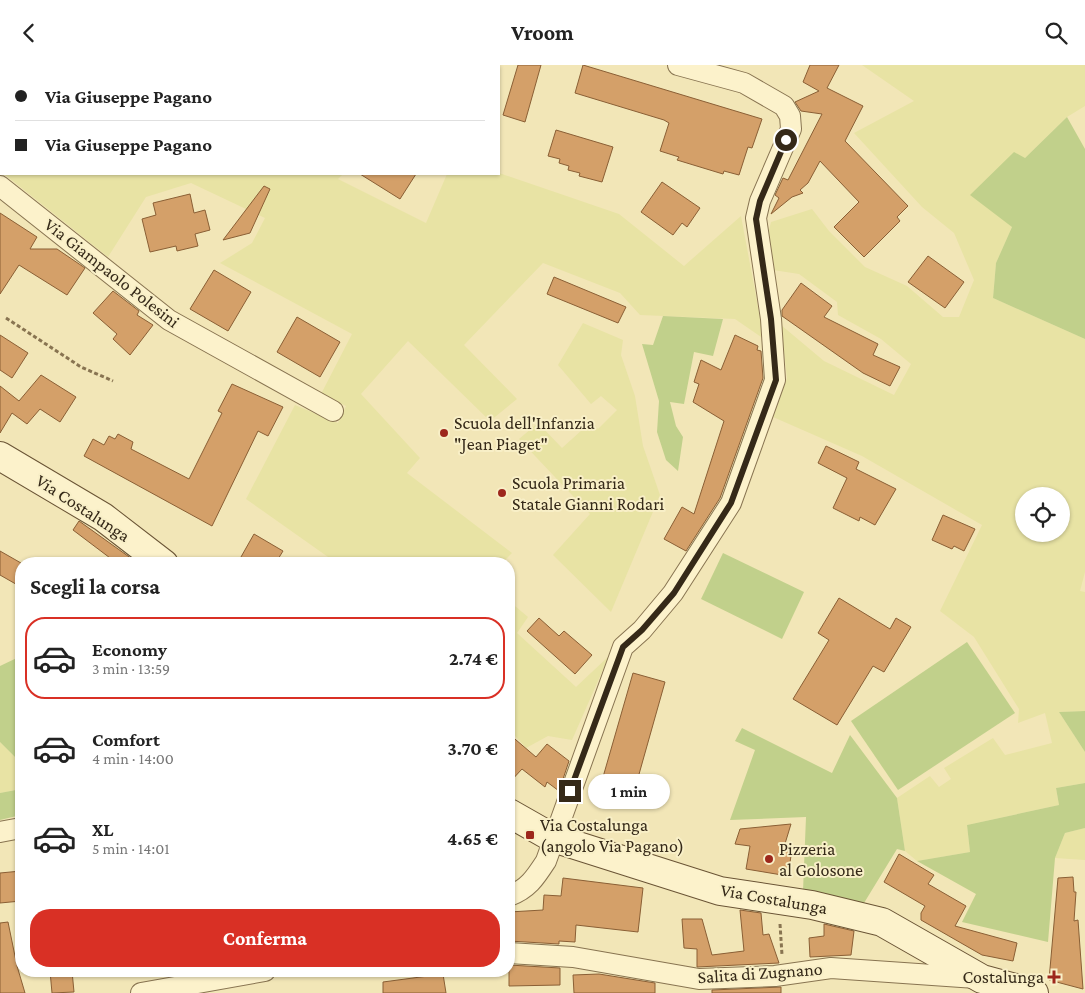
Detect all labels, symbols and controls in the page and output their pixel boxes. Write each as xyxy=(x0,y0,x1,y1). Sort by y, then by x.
icon: back xyxy=(15,19,43,47)
icon: search xyxy=(1042,19,1070,47)
text: Vroom xyxy=(511,20,574,45)
text: Via Giuseppe Pagano xyxy=(45,86,212,107)
route start xyxy=(775,129,797,151)
text: Via Giuseppe Pagano xyxy=(45,134,212,155)
street label: Via Giampaolo Polesini xyxy=(41,214,184,332)
place label: Scuola dell'Infanzia "Jean Piaget" xyxy=(454,413,595,454)
marker: Scuola dell'Infanzia "Jean Piaget" xyxy=(438,427,450,439)
street label: Via Costalunga xyxy=(32,470,134,546)
place label: Scuola Primaria Statale Gianni Rodari xyxy=(512,473,665,514)
marker: Scuola Primaria Statale Gianni Rodari xyxy=(496,487,508,499)
map controls xyxy=(1015,487,1070,542)
button: locate xyxy=(1015,487,1070,542)
text: Scegli la corsa xyxy=(30,574,160,599)
icon: car xyxy=(32,636,77,681)
text: Economy xyxy=(92,639,167,660)
text: 2.74 € xyxy=(449,648,498,669)
text: 3 min · 13:59 xyxy=(92,660,170,677)
icon: car xyxy=(32,726,77,771)
text: Comfort xyxy=(92,729,160,750)
text: 3.70 € xyxy=(447,738,498,759)
text: 4 min · 14:00 xyxy=(92,750,174,767)
callout: 1 min xyxy=(588,773,670,809)
route end xyxy=(559,780,581,802)
text: 1 min xyxy=(611,783,647,800)
place label: Via Costalunga (angolo Via Pagano) xyxy=(540,815,684,857)
icon: car xyxy=(32,816,77,861)
text: XL xyxy=(92,819,114,840)
text: 4.65 € xyxy=(447,828,498,849)
marker: Via Costalunga (angolo Via Pagano) xyxy=(524,829,536,841)
place label: Pizzeria al Golosone xyxy=(779,839,863,880)
text: 5 min · 14:01 xyxy=(92,840,170,857)
marker: Pizzeria al Golosone xyxy=(763,853,775,865)
street label: Via Costalunga xyxy=(719,880,829,918)
button: Conferma xyxy=(30,909,500,967)
street label: Salita di Zugnano xyxy=(697,959,823,987)
place label: Costalunga xyxy=(962,967,1044,987)
marker: Costalunga xyxy=(1048,971,1060,983)

